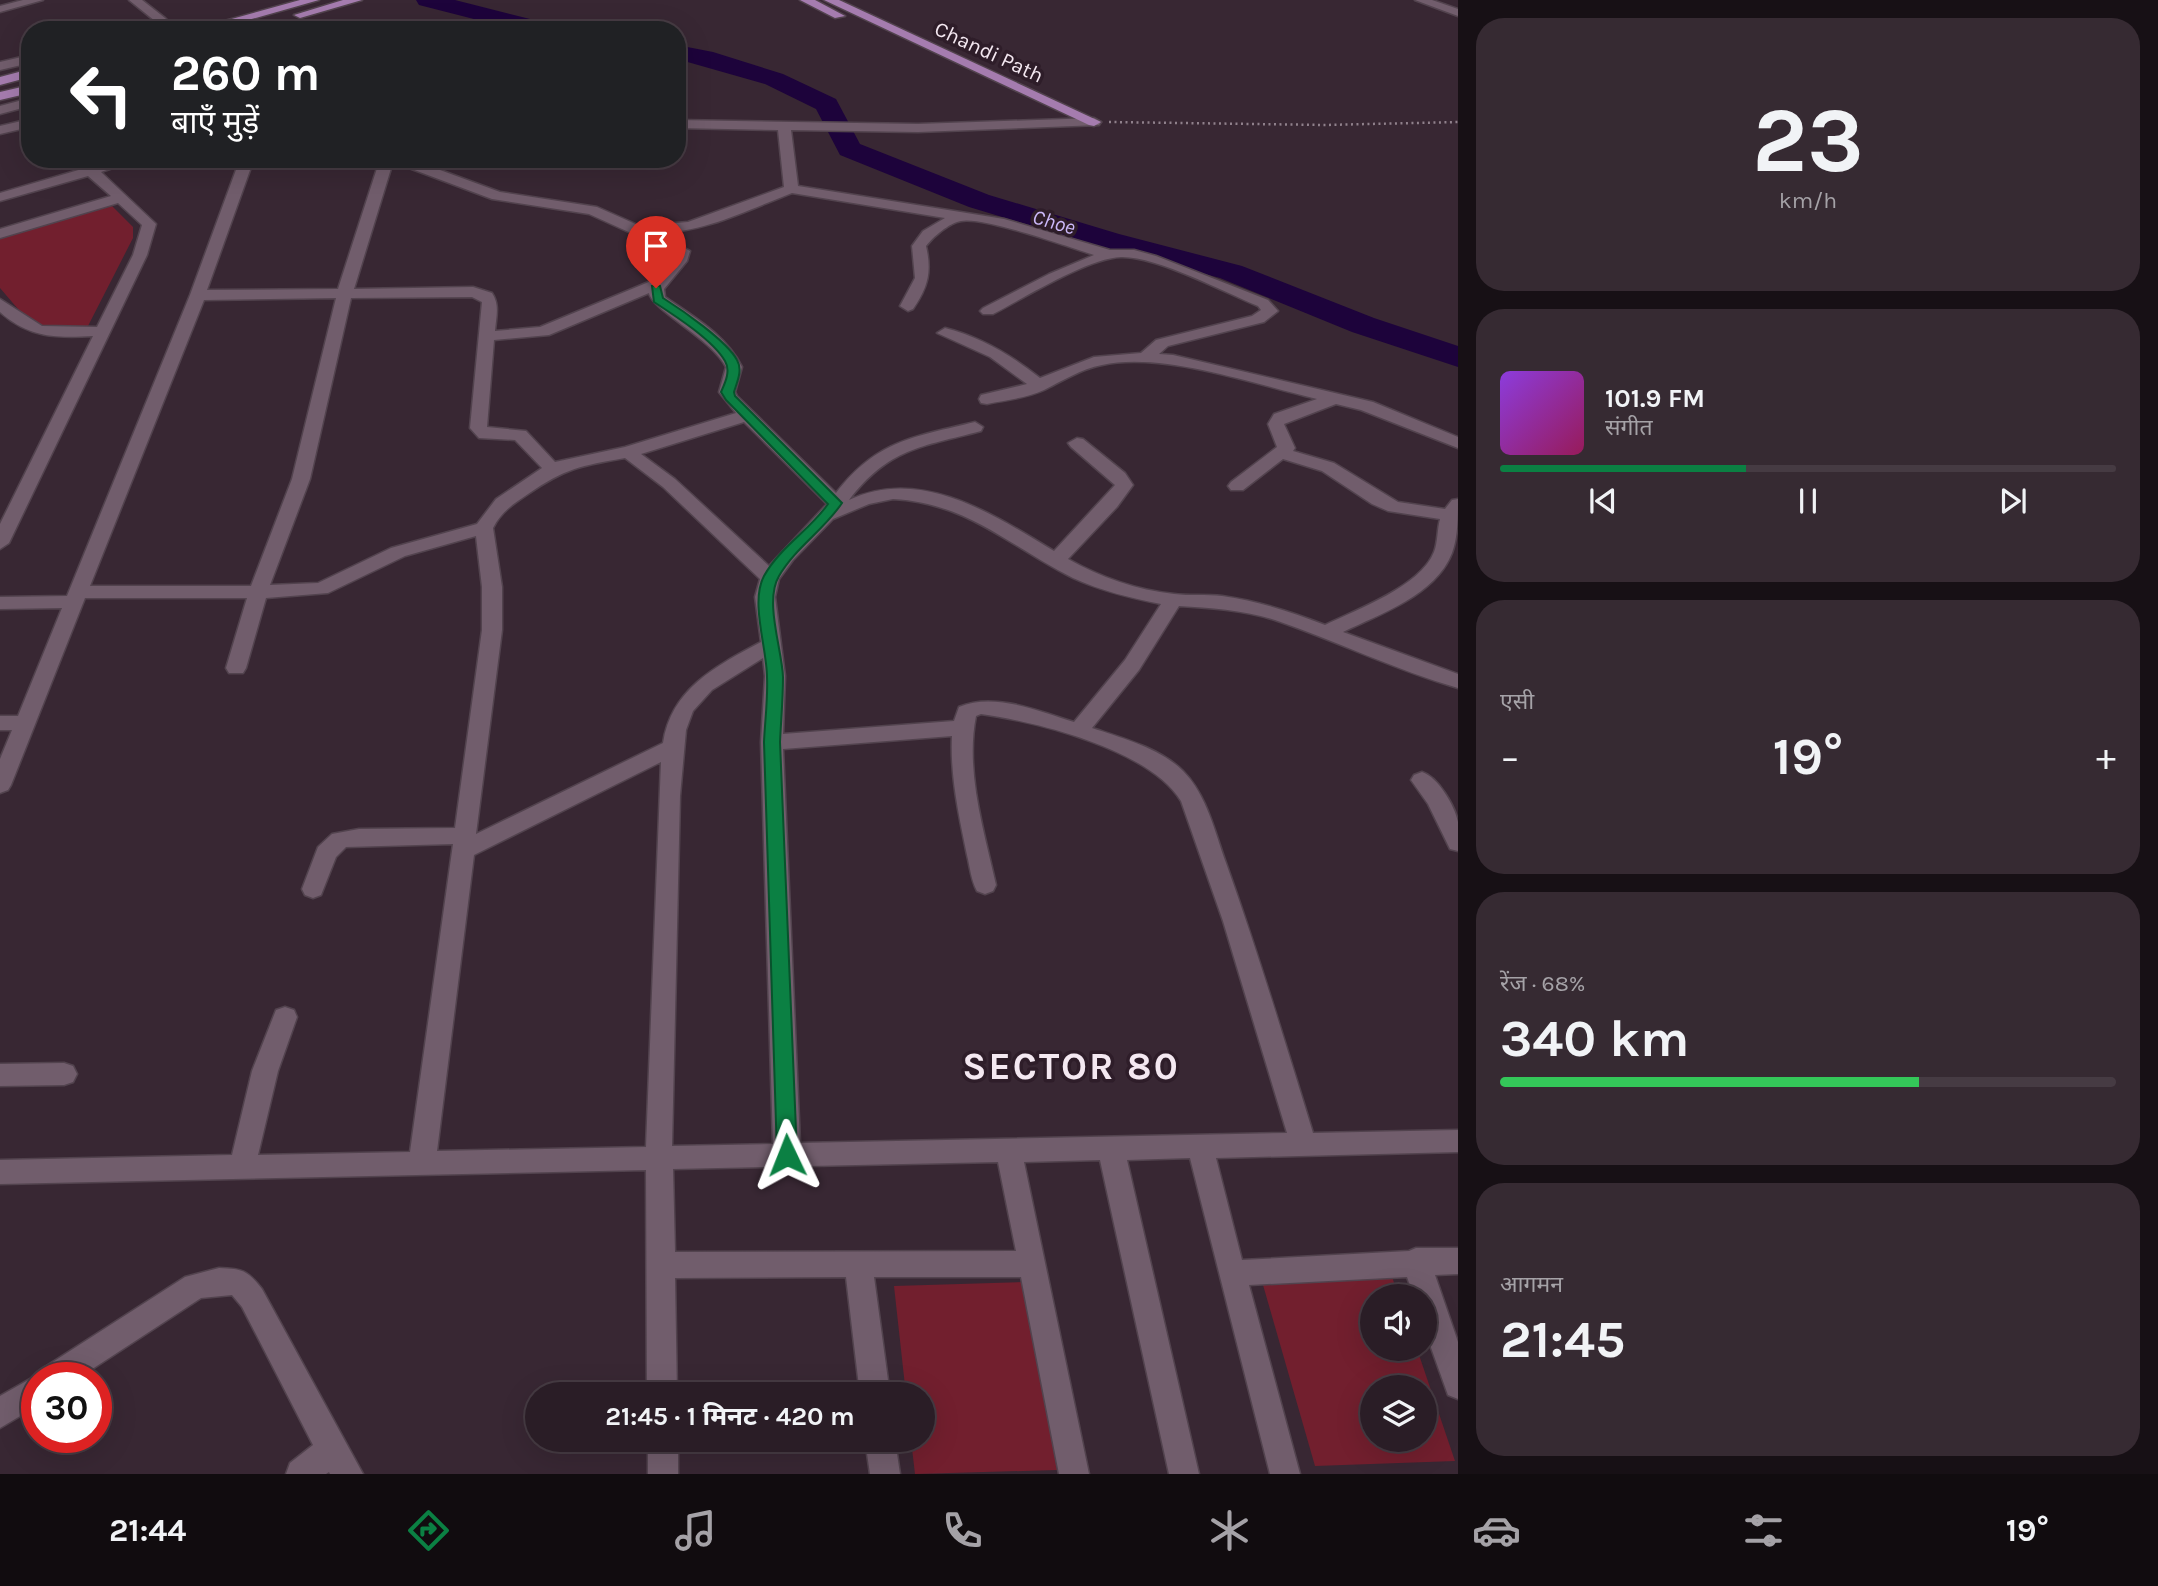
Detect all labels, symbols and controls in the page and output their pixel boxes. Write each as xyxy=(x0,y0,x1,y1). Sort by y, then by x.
street label: Chandi Path xyxy=(931,16,1047,88)
text: 260 m xyxy=(171,45,320,102)
icon: left xyxy=(56,49,147,140)
text: 23 xyxy=(1752,88,1864,194)
text: बाएँ मुड़ें xyxy=(171,104,259,141)
text: km/h xyxy=(1779,187,1837,214)
water label: Choe xyxy=(1030,205,1078,240)
pin xyxy=(626,216,686,288)
icon: arrive xyxy=(637,227,675,265)
text: 101.9 FM xyxy=(1605,383,1705,414)
text: संगीत xyxy=(1605,414,1653,441)
icon: previous xyxy=(1584,482,1622,520)
icon: pause xyxy=(1789,482,1827,520)
icon: next xyxy=(1994,482,2032,520)
text: एसी xyxy=(1500,688,1534,715)
text: 19° xyxy=(1773,726,1843,787)
text: − xyxy=(1500,735,1520,780)
text: + xyxy=(2096,735,2116,780)
text: रेंज · 68% xyxy=(1500,970,1586,997)
text: 340 km xyxy=(1500,1008,1689,1069)
district label: SECTOR 80 xyxy=(962,1044,1180,1089)
position arrow xyxy=(750,1118,824,1192)
text: आगमन xyxy=(1500,1271,1563,1298)
map controls xyxy=(1360,1284,1437,1452)
button: sound xyxy=(1360,1284,1437,1361)
text: 21:45 xyxy=(1500,1309,1625,1370)
speed limit sign: 30 xyxy=(21,1362,112,1453)
button: layers xyxy=(1360,1375,1437,1452)
text: 21:45 · 1 मिनट · 420 m xyxy=(605,1401,855,1432)
icon: directions xyxy=(404,1506,453,1555)
icon: music xyxy=(671,1506,720,1555)
icon: phone xyxy=(938,1506,987,1555)
icon: climate xyxy=(1205,1506,1254,1555)
icon: car xyxy=(1472,1506,1521,1555)
icon: filters xyxy=(1739,1506,1788,1555)
text: 21:44 xyxy=(109,1512,186,1549)
text: 19° xyxy=(2006,1512,2049,1549)

